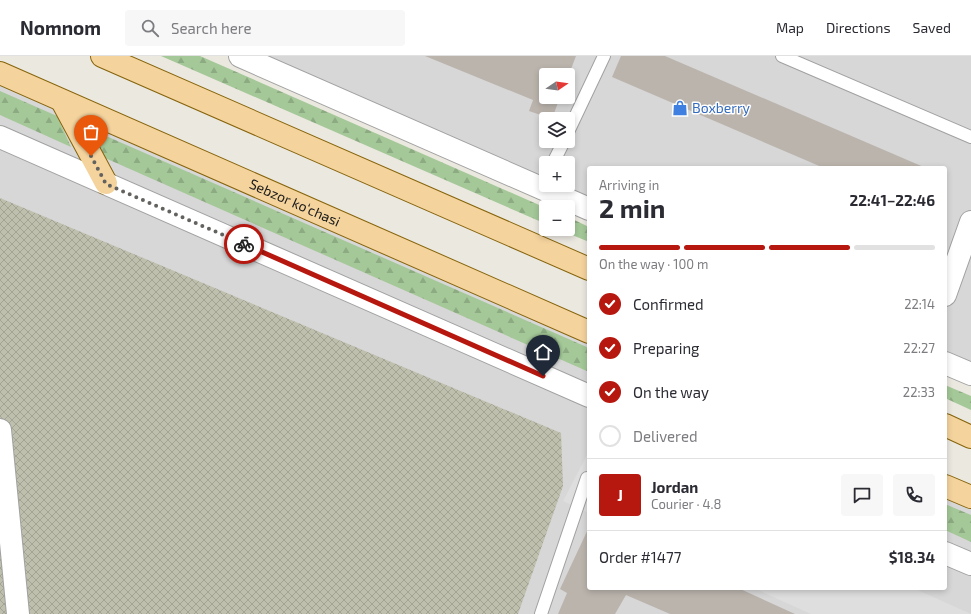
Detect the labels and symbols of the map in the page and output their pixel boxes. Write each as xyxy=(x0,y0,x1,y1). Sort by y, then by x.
north arrow xyxy=(539,68,575,104)
shop icon: Boxberry xyxy=(671,99,689,117)
place label: Boxberry xyxy=(692,99,751,116)
pin xyxy=(74,115,108,156)
street label: Sebzor ko‘chasi xyxy=(247,175,343,230)
courier xyxy=(224,224,264,264)
pin xyxy=(526,335,560,376)

